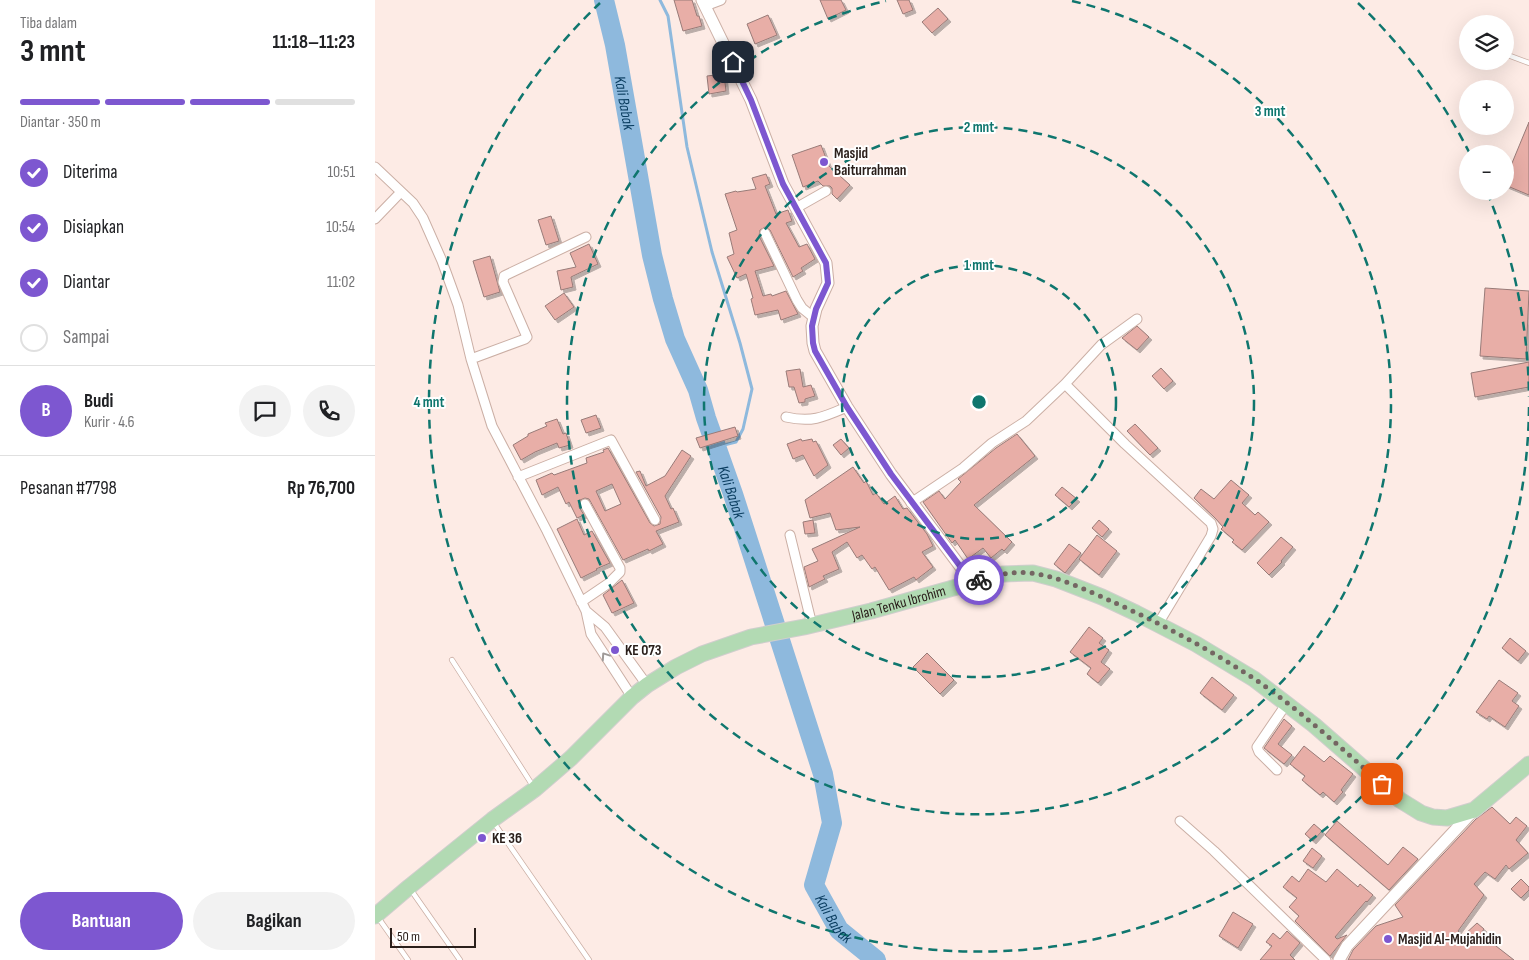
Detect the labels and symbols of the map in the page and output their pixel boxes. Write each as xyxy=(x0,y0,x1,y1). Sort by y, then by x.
pin xyxy=(712,41,754,83)
water label: Kali Babak xyxy=(610,75,638,132)
text: 3 mnt xyxy=(1255,102,1285,121)
text: 2 mnt xyxy=(964,118,994,137)
place label: Masjid Baiturrahman xyxy=(834,144,907,180)
marker: Masjid Baiturrahman xyxy=(818,156,830,168)
text: 1 mnt xyxy=(964,256,994,275)
text: 4 mnt xyxy=(414,393,445,412)
centre of rings xyxy=(970,393,988,411)
water label: Kali Babak xyxy=(713,463,749,522)
courier xyxy=(954,555,1004,605)
street label: Jalan Tenku Ibrohim xyxy=(849,582,948,626)
place label: KE 073 xyxy=(625,641,662,660)
marker: KE 073 xyxy=(609,644,621,656)
one-way arrow xyxy=(602,653,611,662)
pin xyxy=(1361,763,1403,805)
place label: KE 36 xyxy=(492,829,522,848)
marker: KE 36 xyxy=(476,832,488,844)
water label: Kali Babak xyxy=(810,892,856,949)
scale bar xyxy=(390,925,476,948)
place label: Masjid Al-Mujahidin xyxy=(1398,930,1502,949)
marker: Masjid Al-Mujahidin xyxy=(1382,933,1394,945)

